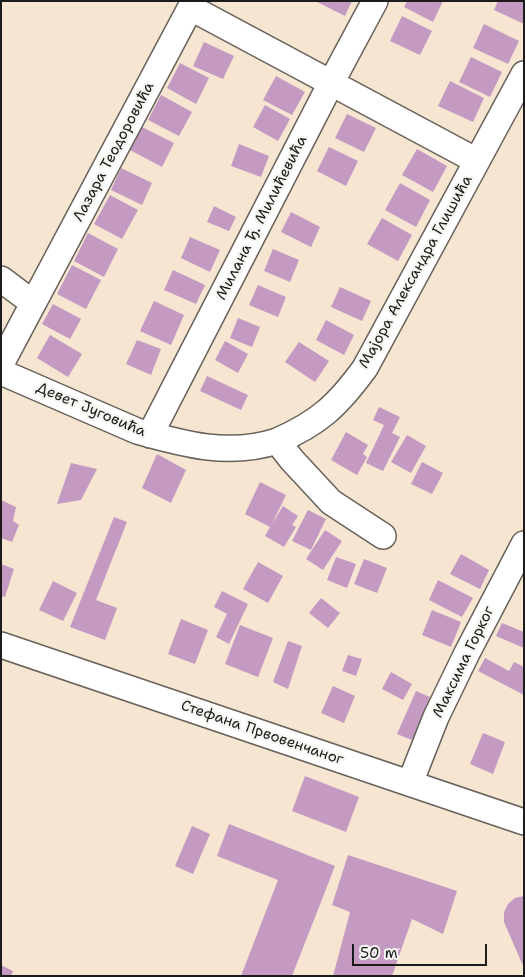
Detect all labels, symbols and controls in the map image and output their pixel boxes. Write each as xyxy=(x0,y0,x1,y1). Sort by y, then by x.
street label: Лазара Теодоровића xyxy=(70,79,158,225)
street label: Милана Ђ. Милићевића xyxy=(213,133,311,303)
street label: Мајора Александра Глишића xyxy=(355,172,477,372)
street label: Девет Југовића xyxy=(34,379,148,441)
street label: Максима Горког xyxy=(429,603,499,721)
street label: Стефана Првовенчаног xyxy=(178,697,346,769)
scale bar xyxy=(355,934,490,966)
text: 50 m xyxy=(360,943,398,963)

